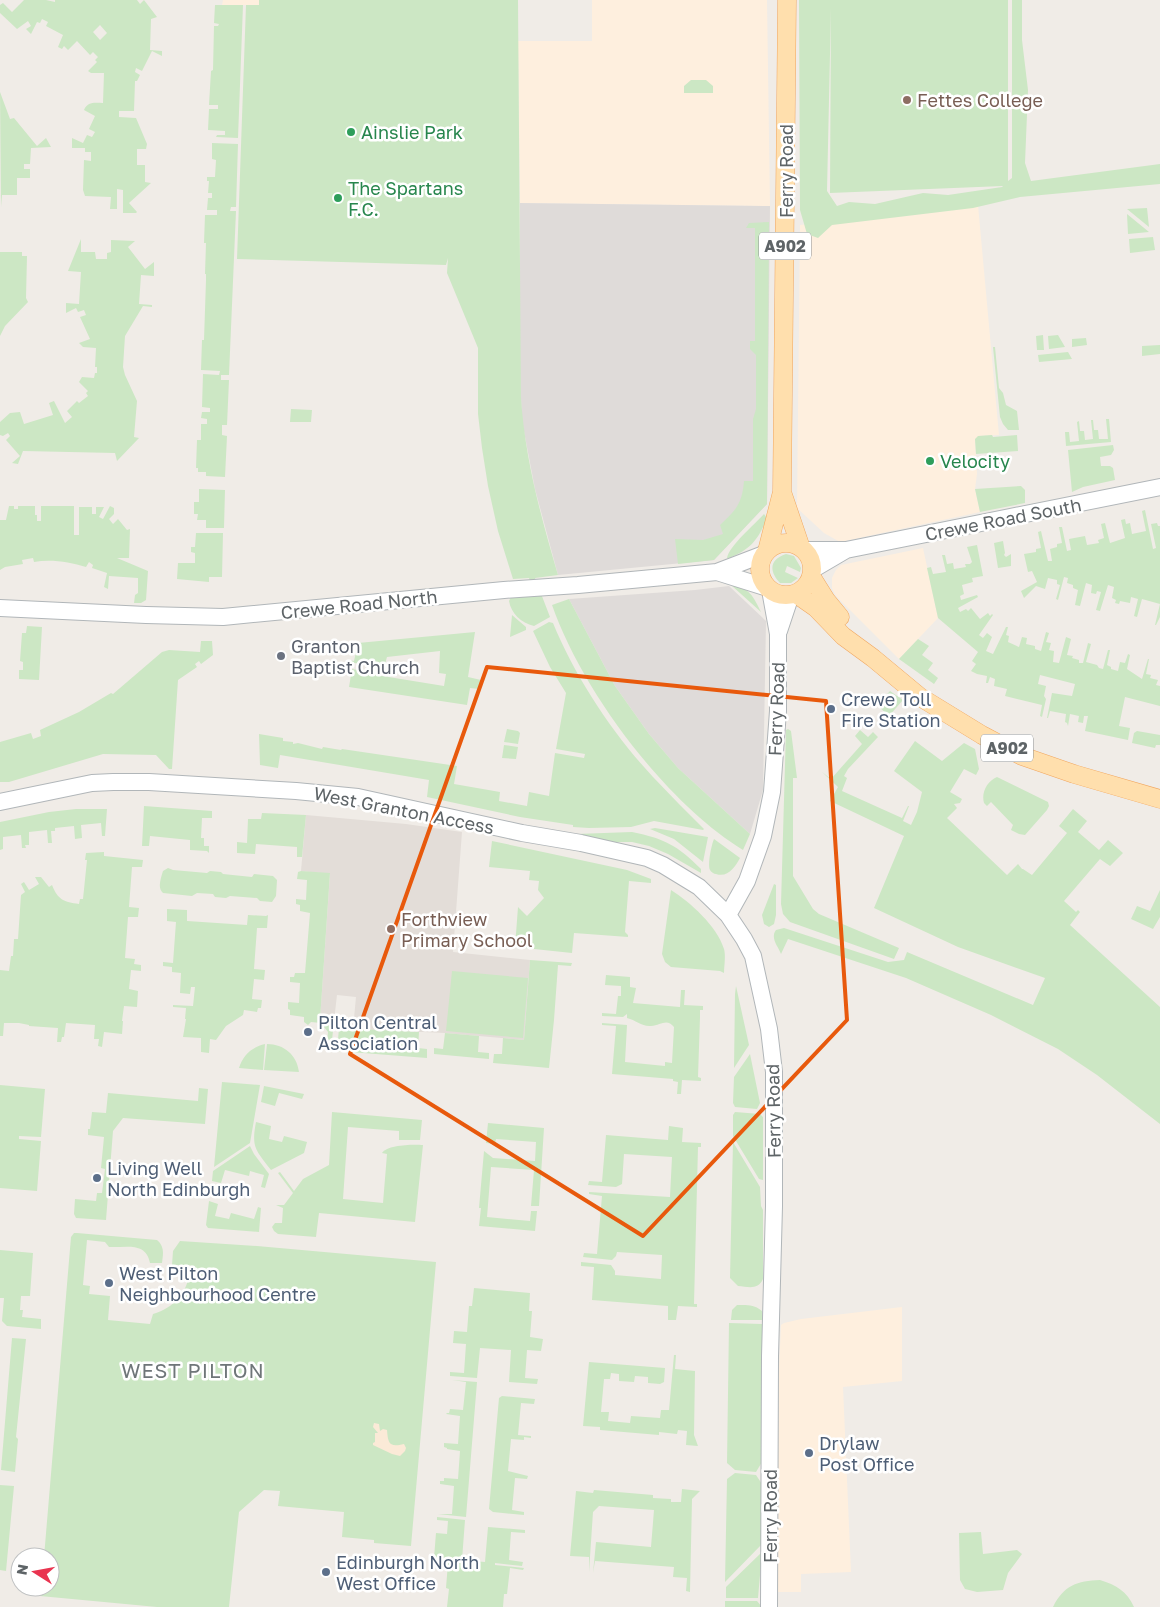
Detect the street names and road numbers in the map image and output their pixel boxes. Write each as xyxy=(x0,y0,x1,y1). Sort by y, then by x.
street label: Ferry Road xyxy=(775,124,797,218)
road number: A902 xyxy=(759,232,811,260)
street label: Crewe Road South xyxy=(923,493,1083,545)
street label: Crewe Road North xyxy=(280,585,438,623)
street label: Ferry Road xyxy=(763,662,789,756)
road number: A902 xyxy=(981,734,1033,761)
street label: West Granton Access xyxy=(312,782,496,838)
street label: Ferry Road xyxy=(761,1064,785,1158)
street label: Ferry Road xyxy=(759,1469,781,1563)

